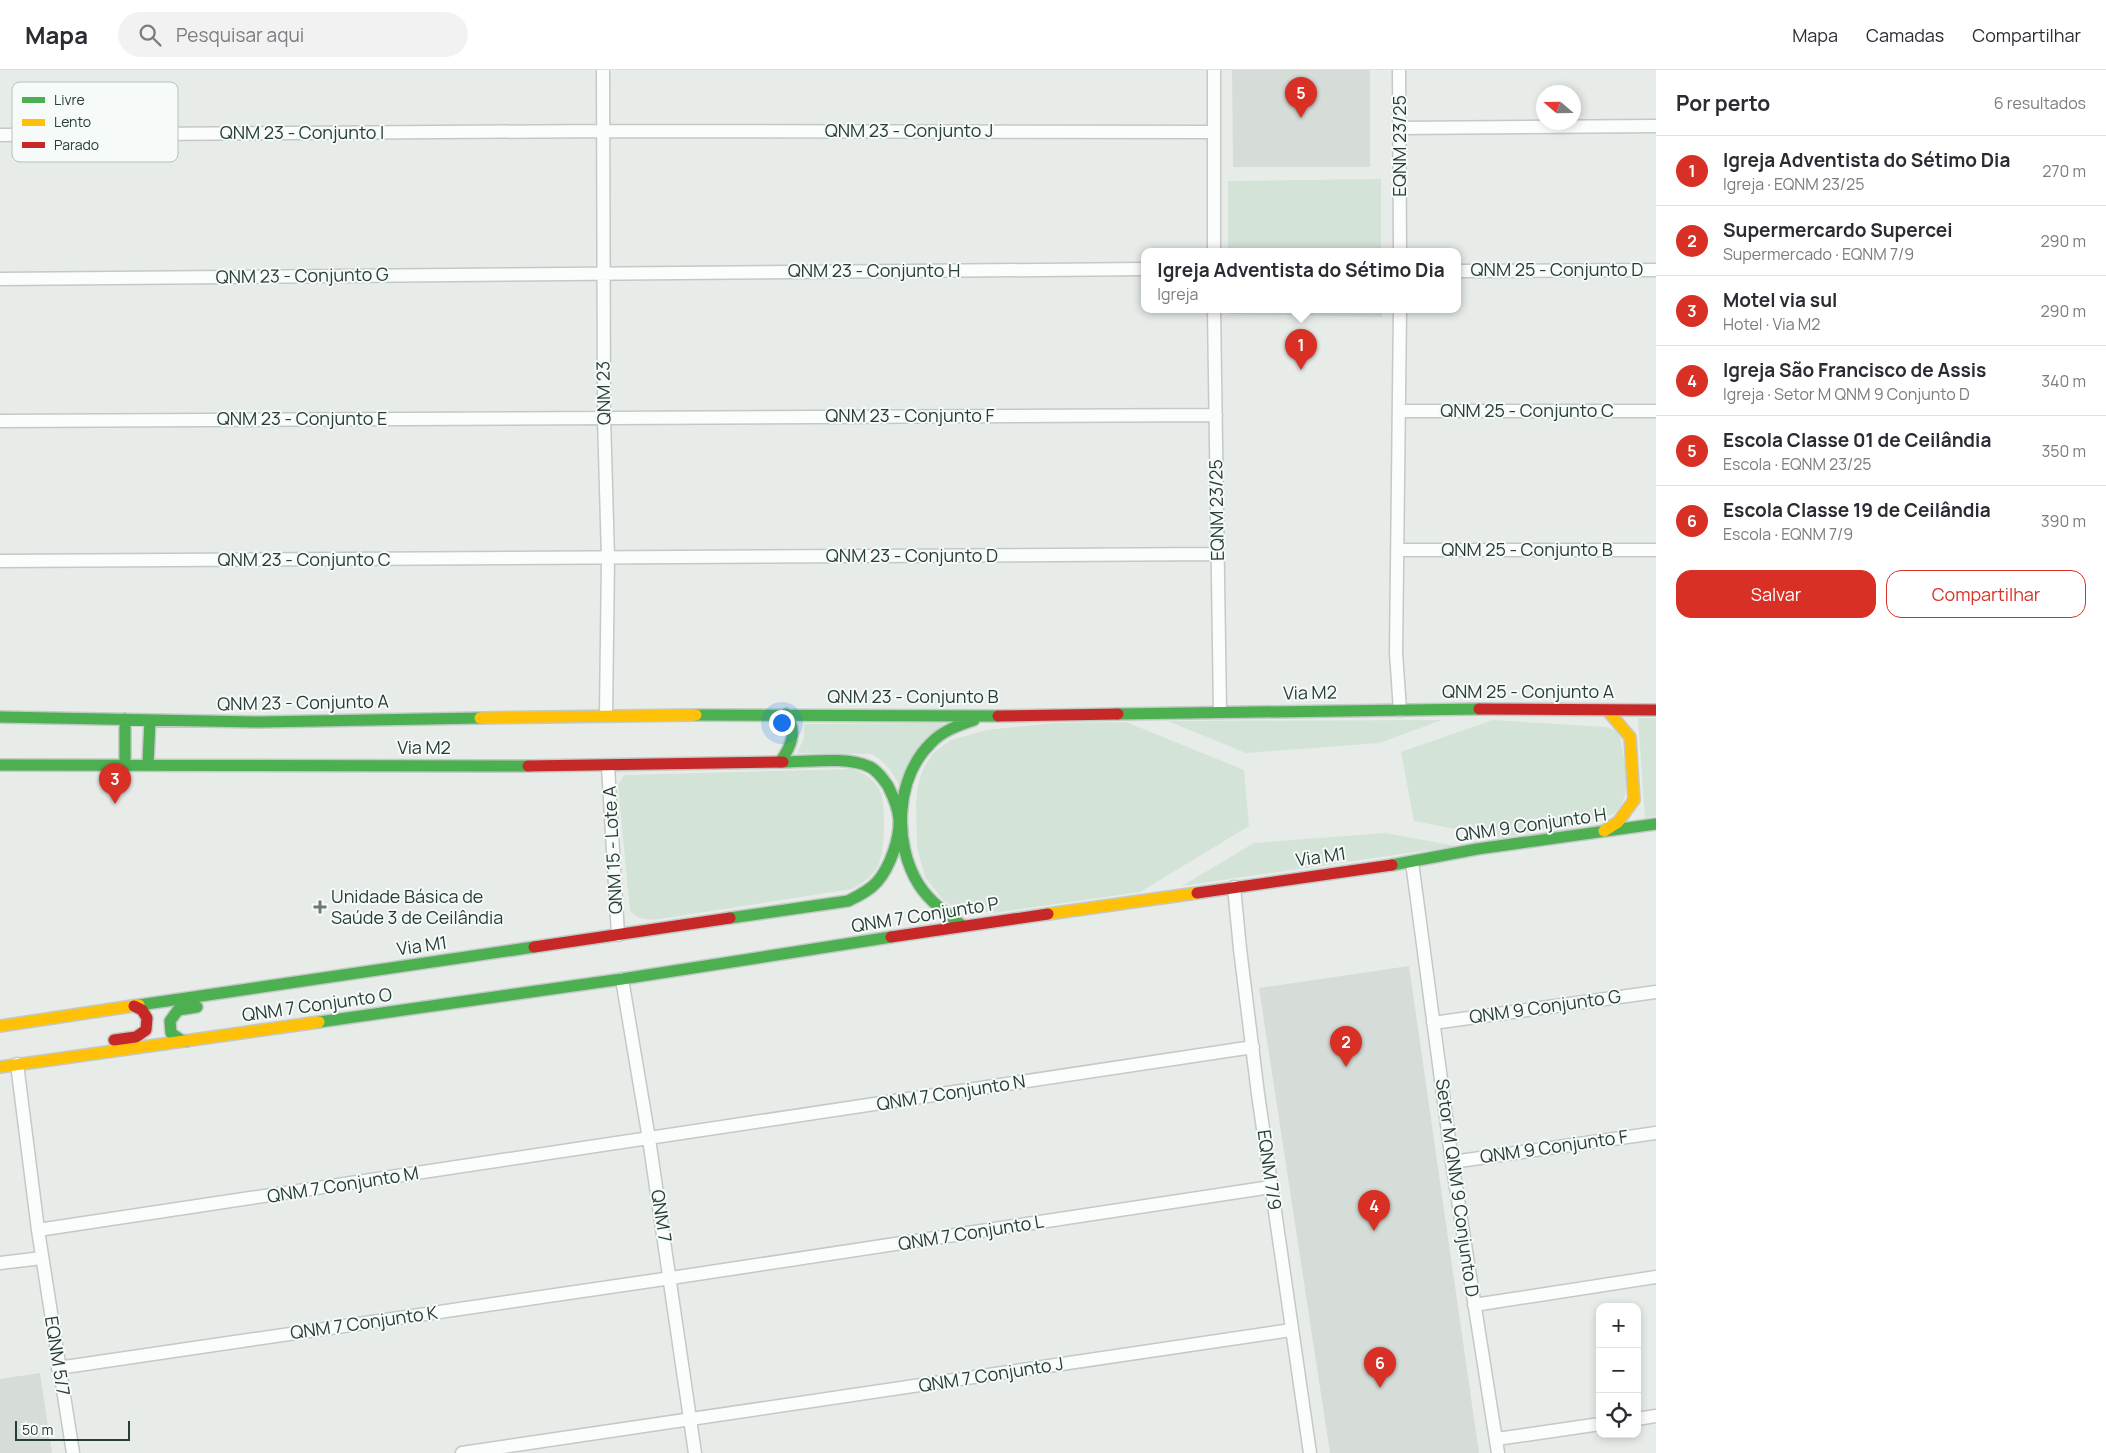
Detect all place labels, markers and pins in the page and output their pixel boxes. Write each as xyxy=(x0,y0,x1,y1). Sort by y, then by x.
pin: 5 xyxy=(1285,77,1317,118)
pin: 1 xyxy=(1285,329,1317,370)
pin: 3 xyxy=(99,763,131,804)
place label: Unidade Básica de Saúde 3 de Ceilândia xyxy=(331,884,503,929)
marker: Unidade Básica de Saúde 3 de Ceilândia xyxy=(313,900,327,914)
pin: 2 xyxy=(1330,1026,1362,1067)
pin: 4 xyxy=(1358,1190,1390,1231)
pin: 6 xyxy=(1364,1347,1396,1388)

